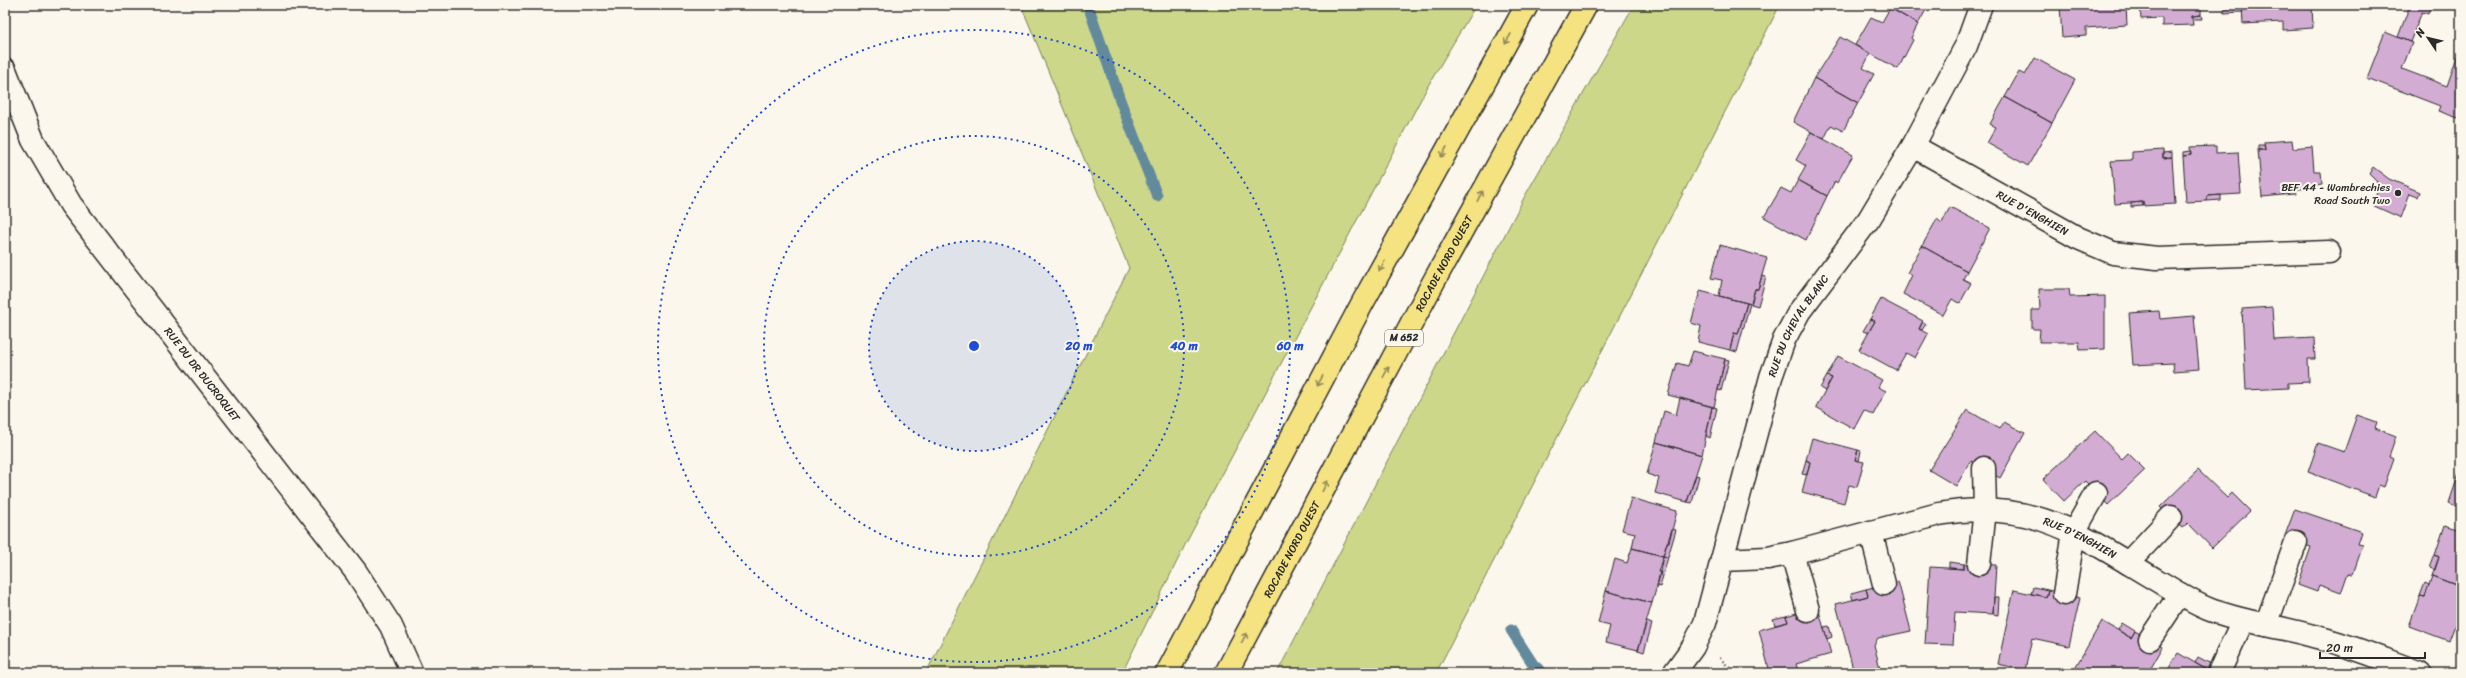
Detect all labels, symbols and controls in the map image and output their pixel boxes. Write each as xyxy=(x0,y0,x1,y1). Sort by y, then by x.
north arrow xyxy=(2408,18,2448,58)
text: N xyxy=(2410,24,2430,42)
one-way arrow xyxy=(1503,33,1511,45)
one-way arrow xyxy=(1440,146,1448,158)
place label: BEF 44 - Wambrechies Road South Two xyxy=(2281,178,2390,210)
street label: RUE D'ENGHIEN xyxy=(1993,185,2073,241)
marker: BEF 44 - Wambrechies Road South Two xyxy=(2393,188,2403,198)
one-way arrow xyxy=(1477,190,1485,202)
street label: ROCADE NORD OUEST xyxy=(1410,211,1479,315)
one-way arrow xyxy=(1378,260,1385,272)
street label: RUE DU CHEVAL BLANC xyxy=(1762,270,1834,380)
street label: RUE DU DR DUCROQUET xyxy=(160,323,246,426)
road number: M 652 xyxy=(1385,330,1423,346)
text: 20 m xyxy=(1065,335,1093,357)
text: 40 m xyxy=(1169,335,1198,357)
text: 60 m xyxy=(1276,335,1304,357)
centre of rings xyxy=(967,339,981,353)
one-way arrow xyxy=(1382,366,1390,378)
one-way arrow xyxy=(1316,375,1323,387)
one-way arrow xyxy=(1321,481,1329,493)
street label: ROCADE NORD OUEST xyxy=(1258,496,1326,601)
street label: RUE D'ENGHIEN xyxy=(2041,511,2121,564)
one-way arrow xyxy=(1241,633,1248,645)
scale bar xyxy=(2320,634,2425,660)
text: 20 m xyxy=(2326,637,2353,659)

